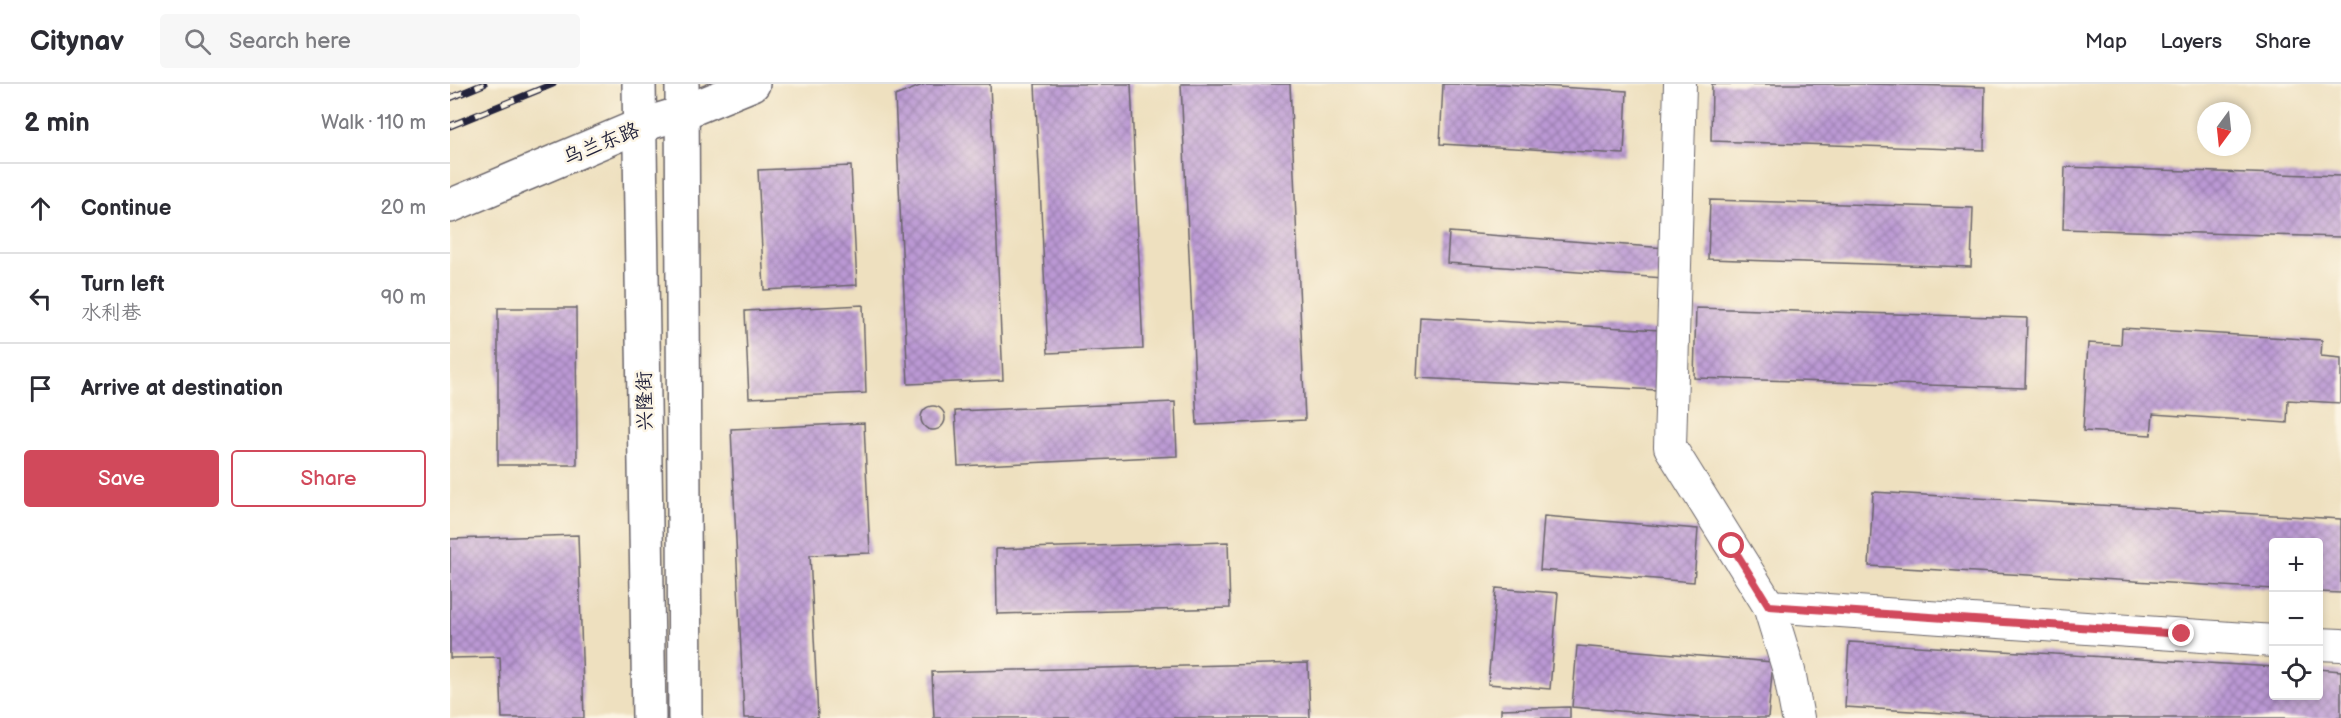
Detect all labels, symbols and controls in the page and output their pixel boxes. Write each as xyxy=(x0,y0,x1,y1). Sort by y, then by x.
search box xyxy=(160,14,580,68)
text: Citynav xyxy=(30,25,124,58)
icon: search xyxy=(181,25,214,58)
text: Search here xyxy=(229,28,351,55)
text: Map xyxy=(2085,29,2127,54)
text: Layers xyxy=(2160,29,2222,54)
text: Share xyxy=(2255,29,2311,54)
north arrow xyxy=(2197,102,2251,156)
text: 2 min xyxy=(24,108,90,139)
text: Walk · 110 m xyxy=(321,111,426,135)
street label: 乌兰东路 xyxy=(560,117,644,170)
icon: ahead xyxy=(24,192,57,225)
text: Continue xyxy=(81,195,171,222)
text: 20 m xyxy=(381,196,426,220)
text: Turn left xyxy=(81,271,165,298)
icon: left xyxy=(24,282,57,315)
text: 90 m xyxy=(381,286,426,310)
text: 水利巷 xyxy=(81,301,141,325)
street label: 兴隆街 xyxy=(632,371,658,431)
icon: arrive xyxy=(24,372,57,405)
text: Arrive at destination xyxy=(81,375,283,402)
button: Save xyxy=(24,450,219,507)
button: Share xyxy=(231,450,426,507)
route start xyxy=(1718,532,1744,558)
map controls xyxy=(2269,538,2323,700)
button: + xyxy=(2269,538,2323,592)
button: − xyxy=(2269,592,2323,646)
route end xyxy=(2168,620,2194,646)
button: locate xyxy=(2269,646,2323,700)

